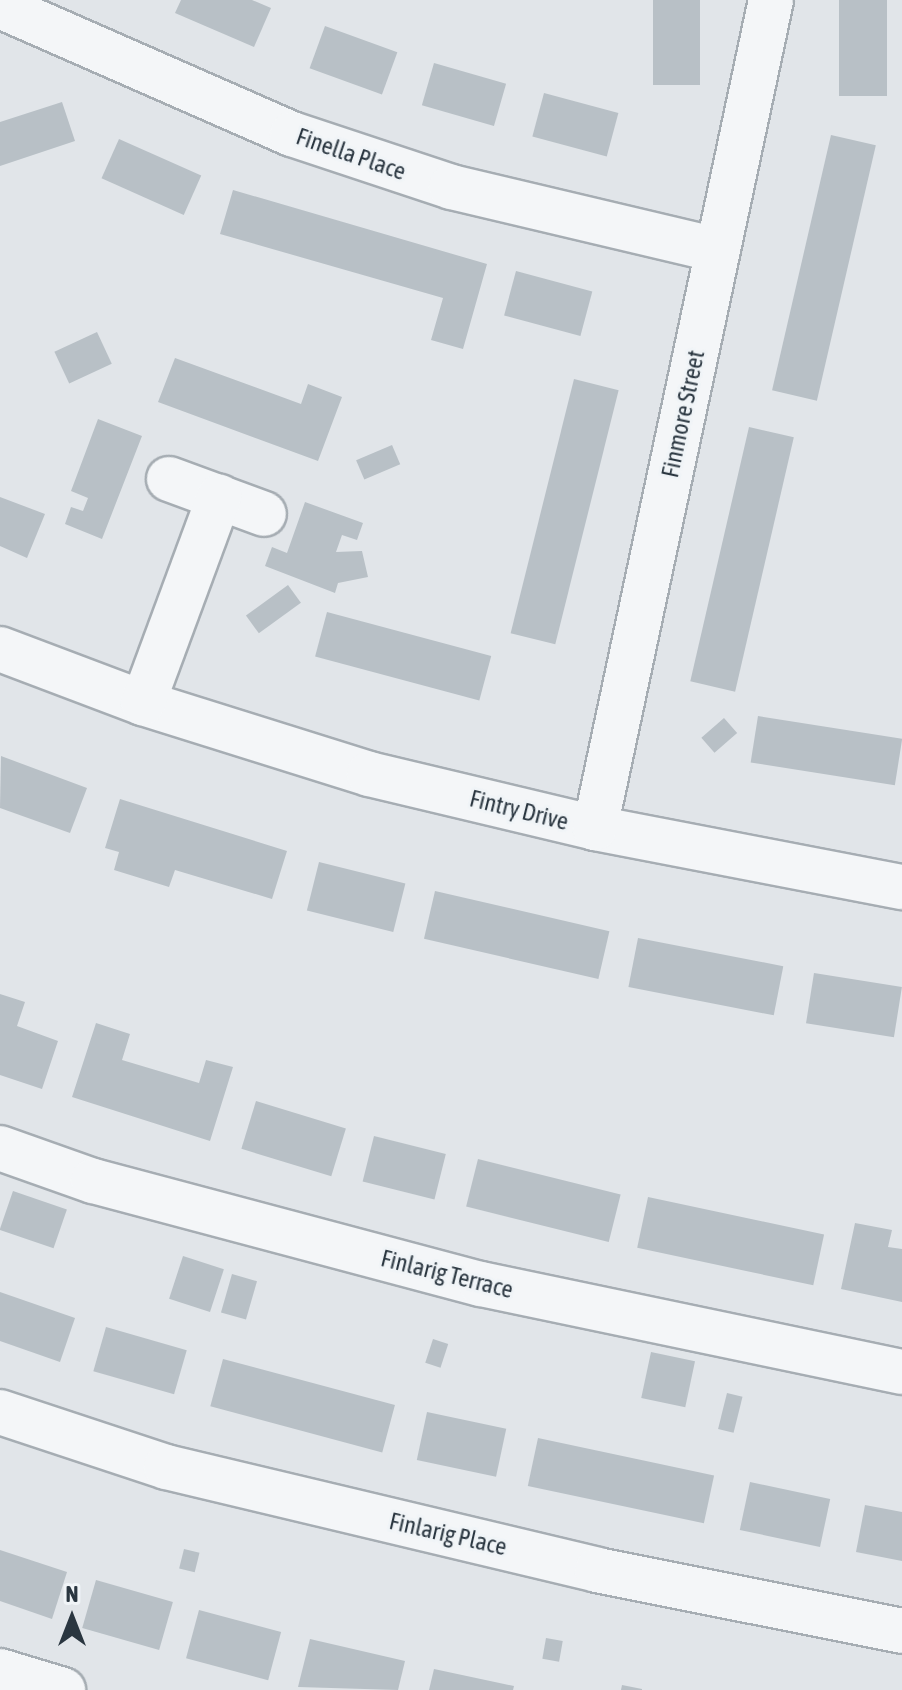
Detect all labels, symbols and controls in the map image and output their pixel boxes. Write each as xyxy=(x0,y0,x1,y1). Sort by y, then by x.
street label: Finella Place xyxy=(292,122,410,186)
street label: Finmore Street xyxy=(655,348,711,480)
street label: Fintry Drive xyxy=(467,784,571,836)
street label: Finlarig Terrace xyxy=(378,1244,516,1304)
street label: Finlarig Place xyxy=(386,1507,510,1561)
north arrow xyxy=(32,1578,112,1658)
text: N xyxy=(66,1581,78,1607)

